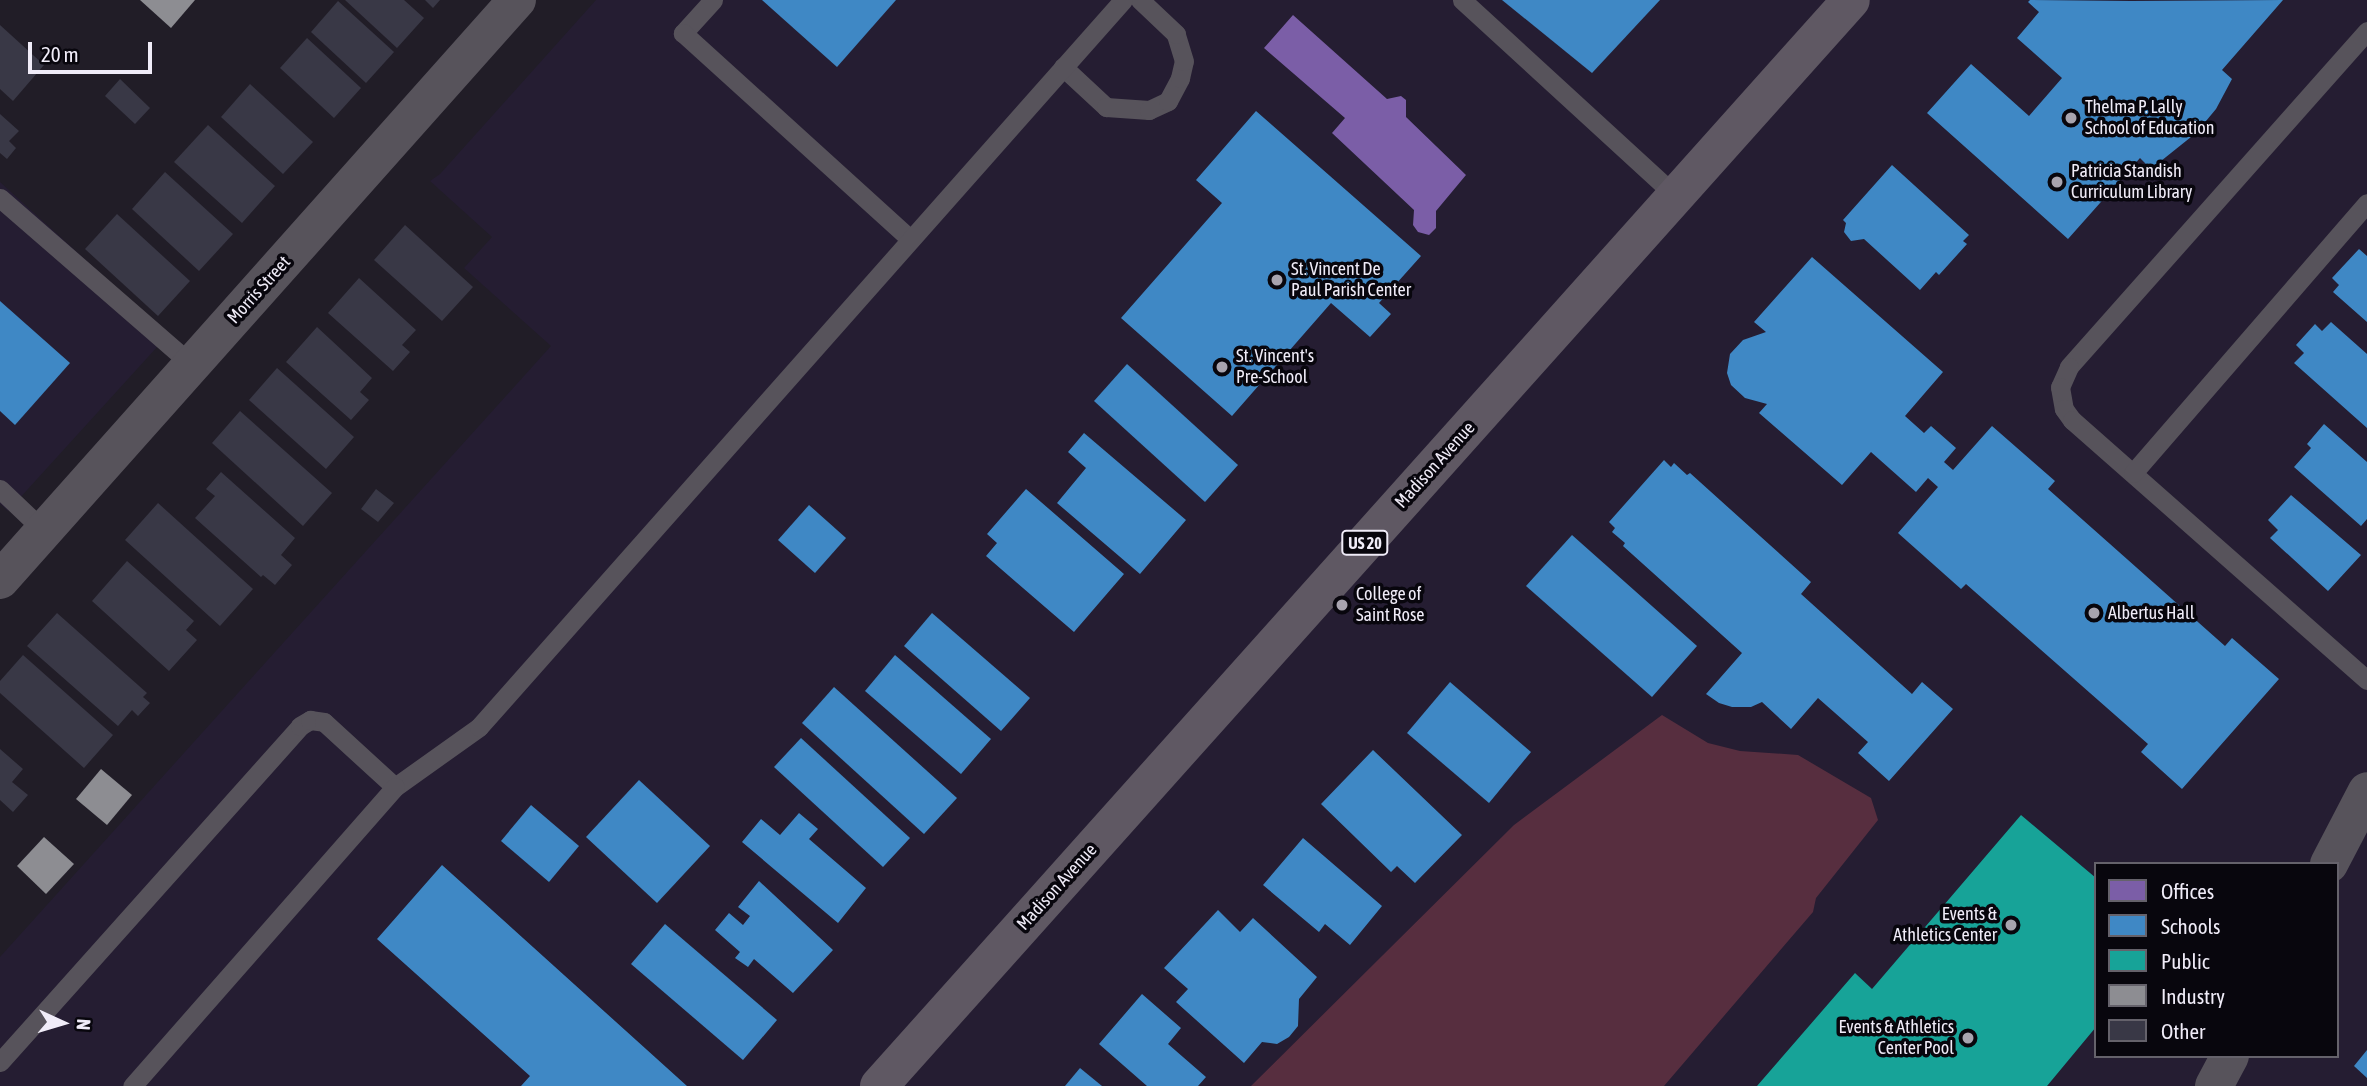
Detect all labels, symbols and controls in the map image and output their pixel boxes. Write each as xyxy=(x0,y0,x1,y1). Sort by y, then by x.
scale bar xyxy=(32,28,156,72)
text: 20 m xyxy=(41,42,79,66)
place label: Thelma P. Lally School of Education xyxy=(2085,97,2214,140)
marker: Thelma P. Lally School of Education xyxy=(2063,110,2079,126)
place label: Patricia Standish Curriculum Library xyxy=(2071,161,2192,204)
marker: Patricia Standish Curriculum Library xyxy=(2049,174,2065,190)
street label: Morris Street xyxy=(223,252,295,328)
place label: St. Vincent De Paul Parish Center xyxy=(1291,259,1411,302)
marker: St. Vincent De Paul Parish Center xyxy=(1269,272,1285,288)
place label: St. Vincent's Pre-School xyxy=(1236,346,1314,388)
marker: St. Vincent's Pre-School xyxy=(1214,359,1230,375)
street label: Madison Avenue xyxy=(1391,417,1479,513)
road number: US 20 xyxy=(1340,530,1390,556)
place label: College of Saint Rose xyxy=(1356,584,1424,626)
marker: College of Saint Rose xyxy=(1334,597,1350,613)
place label: Albertus Hall xyxy=(2108,602,2194,624)
marker: Albertus Hall xyxy=(2086,605,2102,621)
street label: Madison Avenue xyxy=(1013,839,1101,935)
legend xyxy=(2094,862,2339,1058)
text: Offices xyxy=(2161,879,2214,903)
place label: Events & Athletics Center xyxy=(1893,904,1997,946)
text: Schools xyxy=(2161,914,2221,938)
marker: Events & Athletics Center xyxy=(2003,917,2019,933)
text: Public xyxy=(2161,949,2210,973)
text: Industry xyxy=(2161,984,2225,1008)
north arrow xyxy=(28,988,98,1058)
place label: Events & Athletics Center Pool xyxy=(1839,1017,1954,1060)
text: N xyxy=(73,1018,95,1031)
text: Other xyxy=(2161,1019,2205,1043)
marker: Events & Athletics Center Pool xyxy=(1960,1030,1976,1046)

